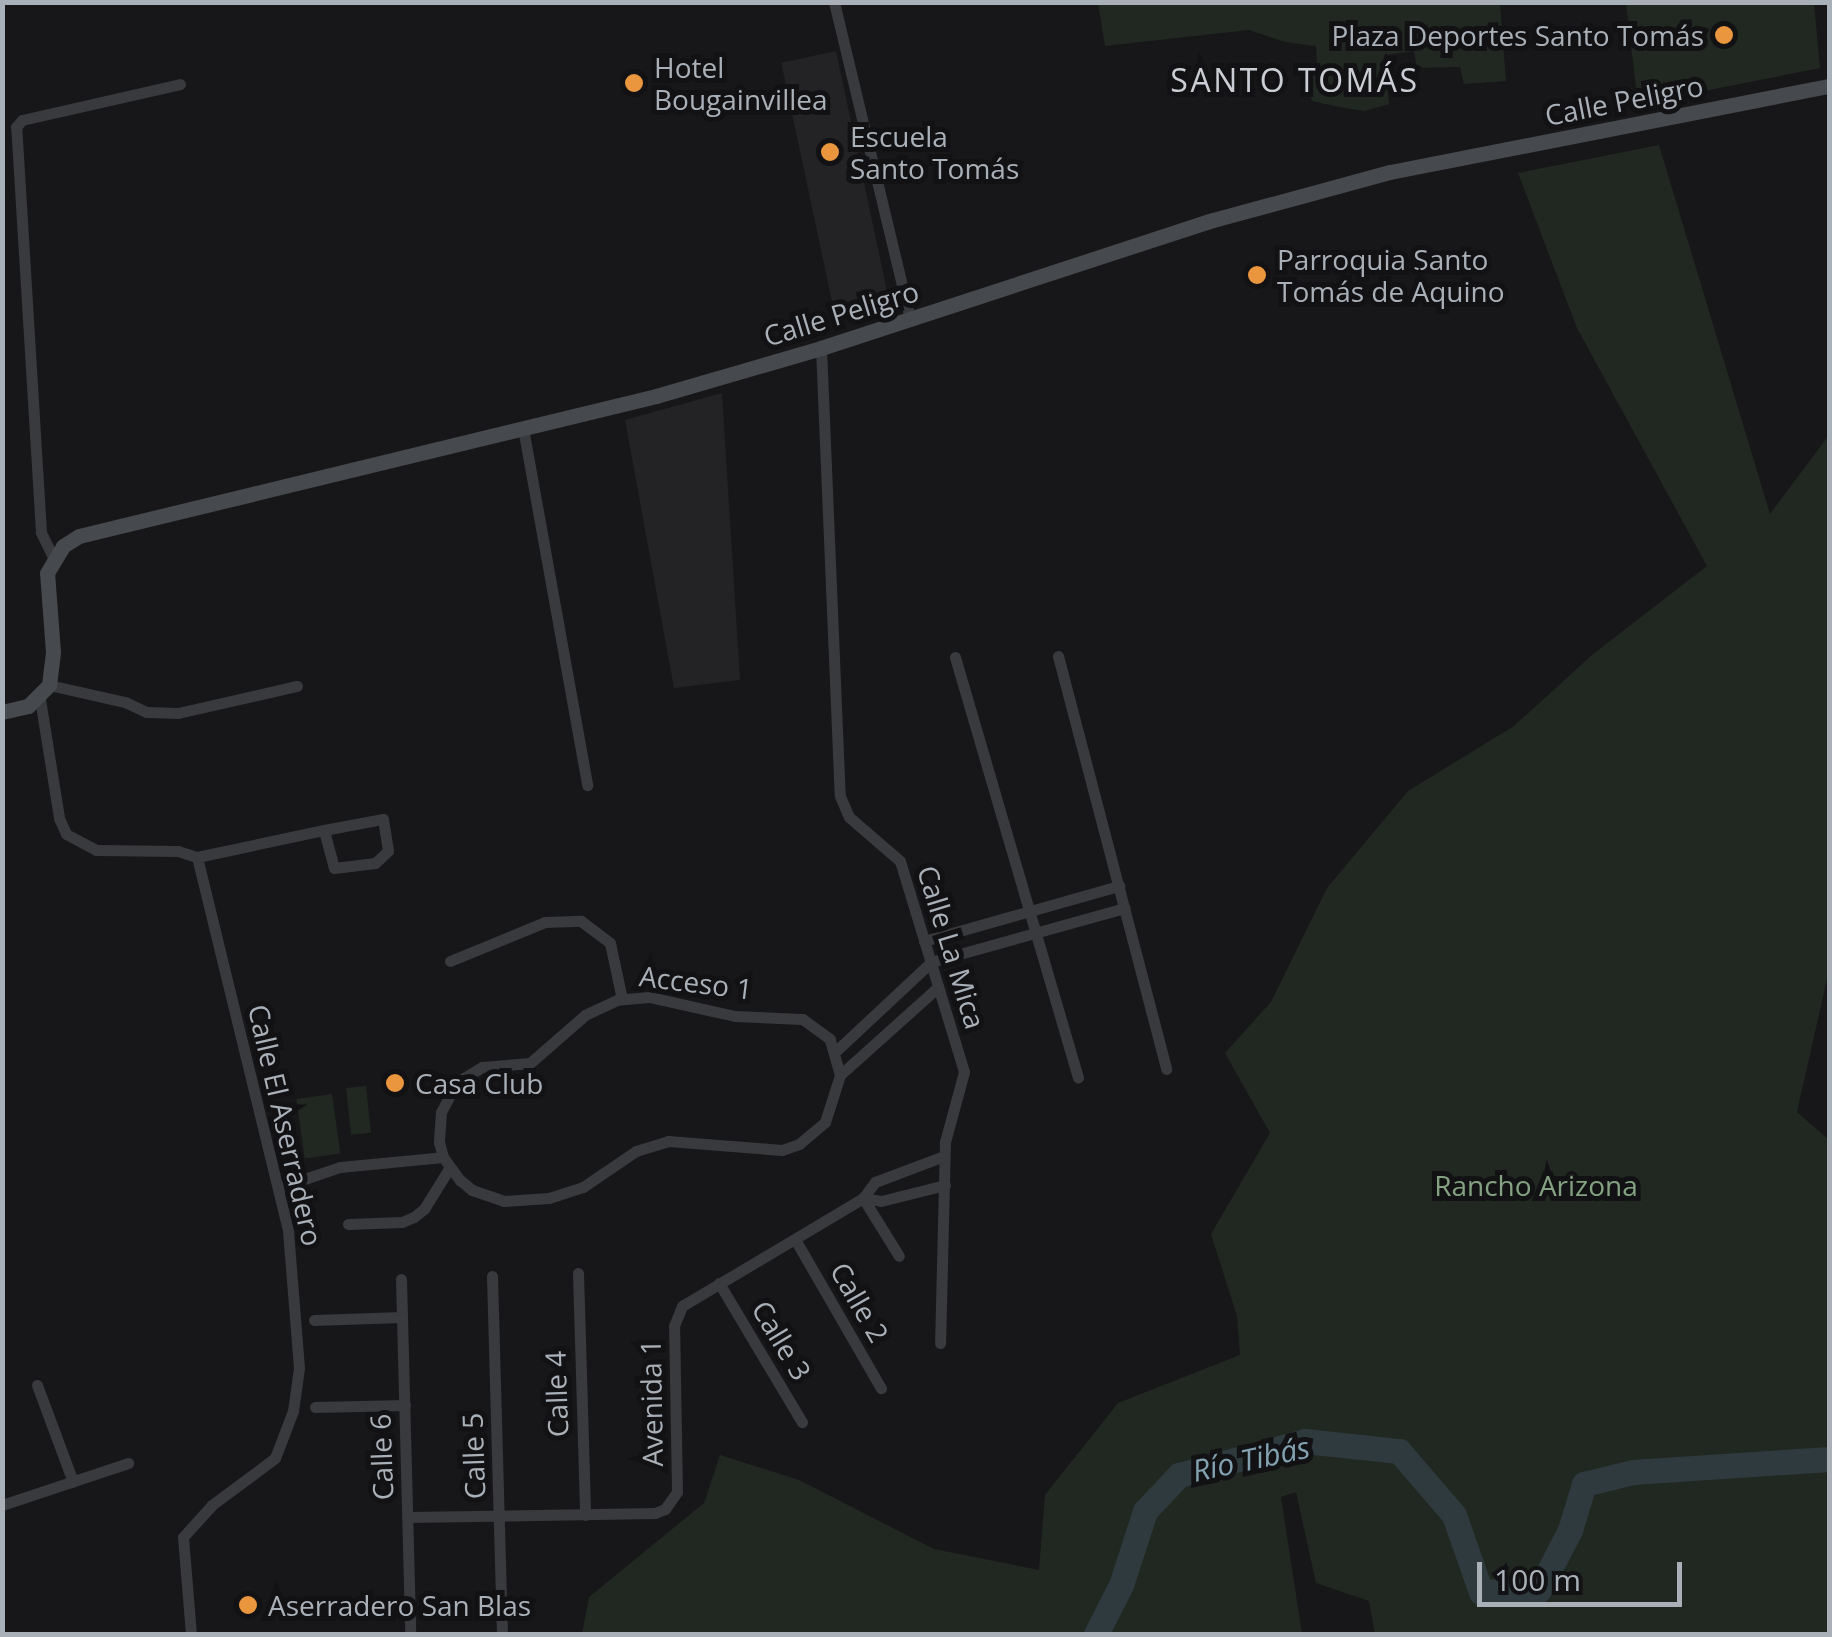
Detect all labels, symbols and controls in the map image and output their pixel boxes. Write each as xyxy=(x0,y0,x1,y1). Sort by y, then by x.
place label: Plaza Deportes Santo Tomás xyxy=(1332,18,1704,52)
marker: Plaza Deportes Santo Tomás xyxy=(1713,24,1735,46)
place label: Hotel Bougainvillea xyxy=(654,50,828,116)
district label: SANTO TOMÁS xyxy=(1170,61,1420,99)
street label: Calle Peligro xyxy=(1542,68,1706,132)
marker: Hotel Bougainvillea xyxy=(623,72,645,94)
place label: Escuela Santo Tomás xyxy=(850,119,1019,185)
marker: Escuela Santo Tomás xyxy=(819,141,841,163)
place label: Parroquia Santo Tomás de Aquino xyxy=(1277,242,1505,308)
marker: Parroquia Santo Tomás de Aquino xyxy=(1246,264,1268,286)
street label: Calle Peligro xyxy=(759,273,923,353)
street label: Calle La Mica xyxy=(911,861,993,1033)
street label: Acceso 1 xyxy=(638,958,754,1006)
street label: Calle El Aserradero xyxy=(242,1001,330,1249)
place label: Casa Club xyxy=(415,1066,543,1100)
marker: Casa Club xyxy=(384,1072,406,1094)
park label: Rancho Arizona xyxy=(1434,1168,1638,1202)
street label: Calle 2 xyxy=(824,1256,896,1348)
street label: Calle 3 xyxy=(745,1294,819,1386)
street label: Avenida 1 xyxy=(633,1339,669,1467)
street label: Calle 4 xyxy=(538,1350,574,1438)
street label: Calle 5 xyxy=(455,1412,491,1500)
street label: Calle 6 xyxy=(363,1413,399,1501)
water label: Río Tibás xyxy=(1189,1429,1313,1489)
scale bar xyxy=(1482,1542,1687,1604)
text: 100 m xyxy=(1494,1559,1581,1600)
place label: Aserradero San Blas xyxy=(268,1588,531,1622)
marker: Aserradero San Blas xyxy=(237,1594,259,1616)

